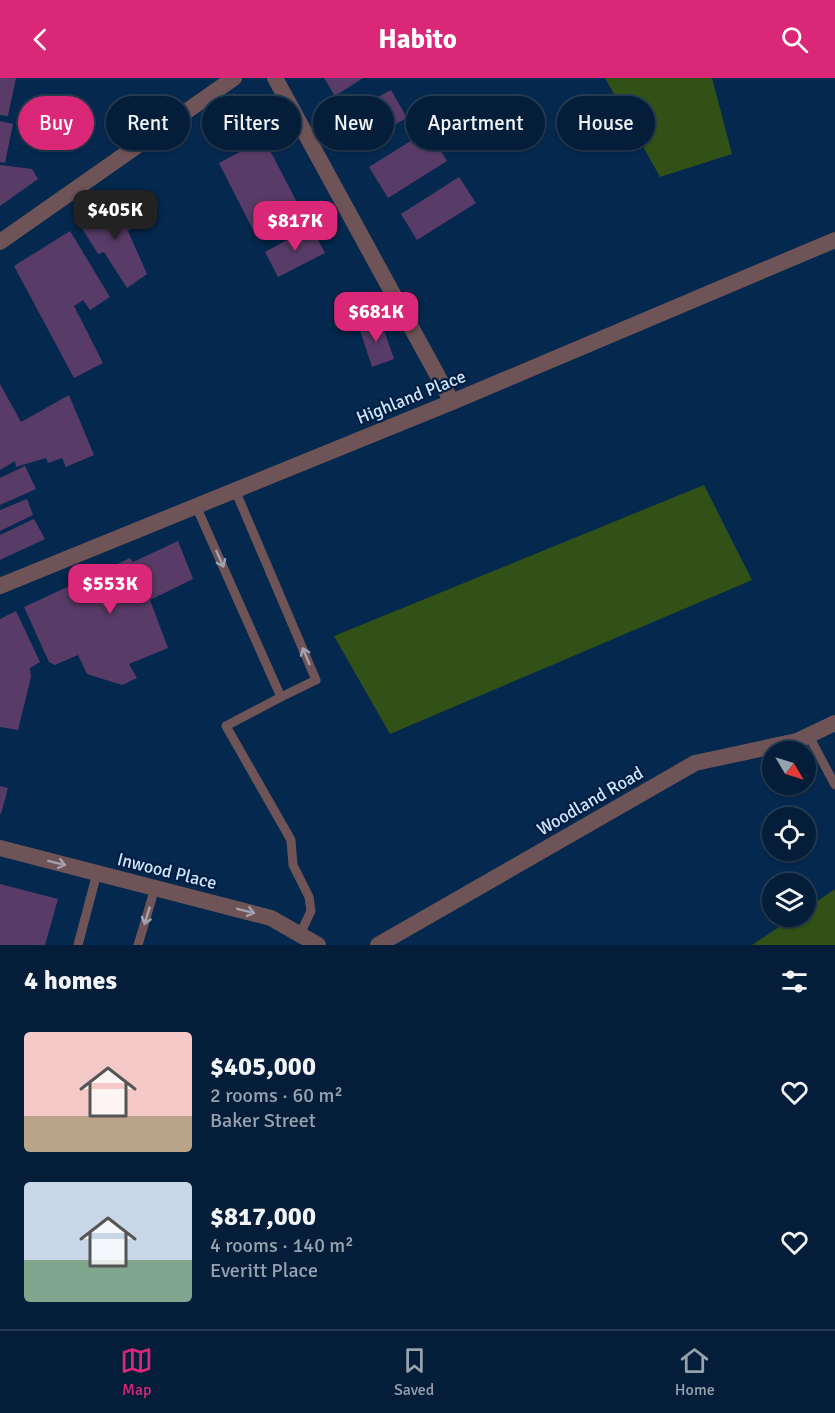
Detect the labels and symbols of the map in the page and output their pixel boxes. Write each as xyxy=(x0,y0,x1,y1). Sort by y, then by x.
pin: $405K xyxy=(73,190,157,241)
pin: $817K xyxy=(253,201,337,252)
pin: $681K xyxy=(334,292,418,343)
street label: Highland Place xyxy=(353,365,469,429)
one-way arrow xyxy=(215,550,226,568)
pin: $553K xyxy=(68,564,152,615)
one-way arrow xyxy=(300,647,311,665)
north arrow xyxy=(762,741,816,795)
street label: Woodland Road xyxy=(533,762,647,840)
street label: Inwood Place xyxy=(115,848,219,894)
one-way arrow xyxy=(47,857,66,869)
one-way arrow xyxy=(236,906,255,918)
one-way arrow xyxy=(140,907,151,926)

